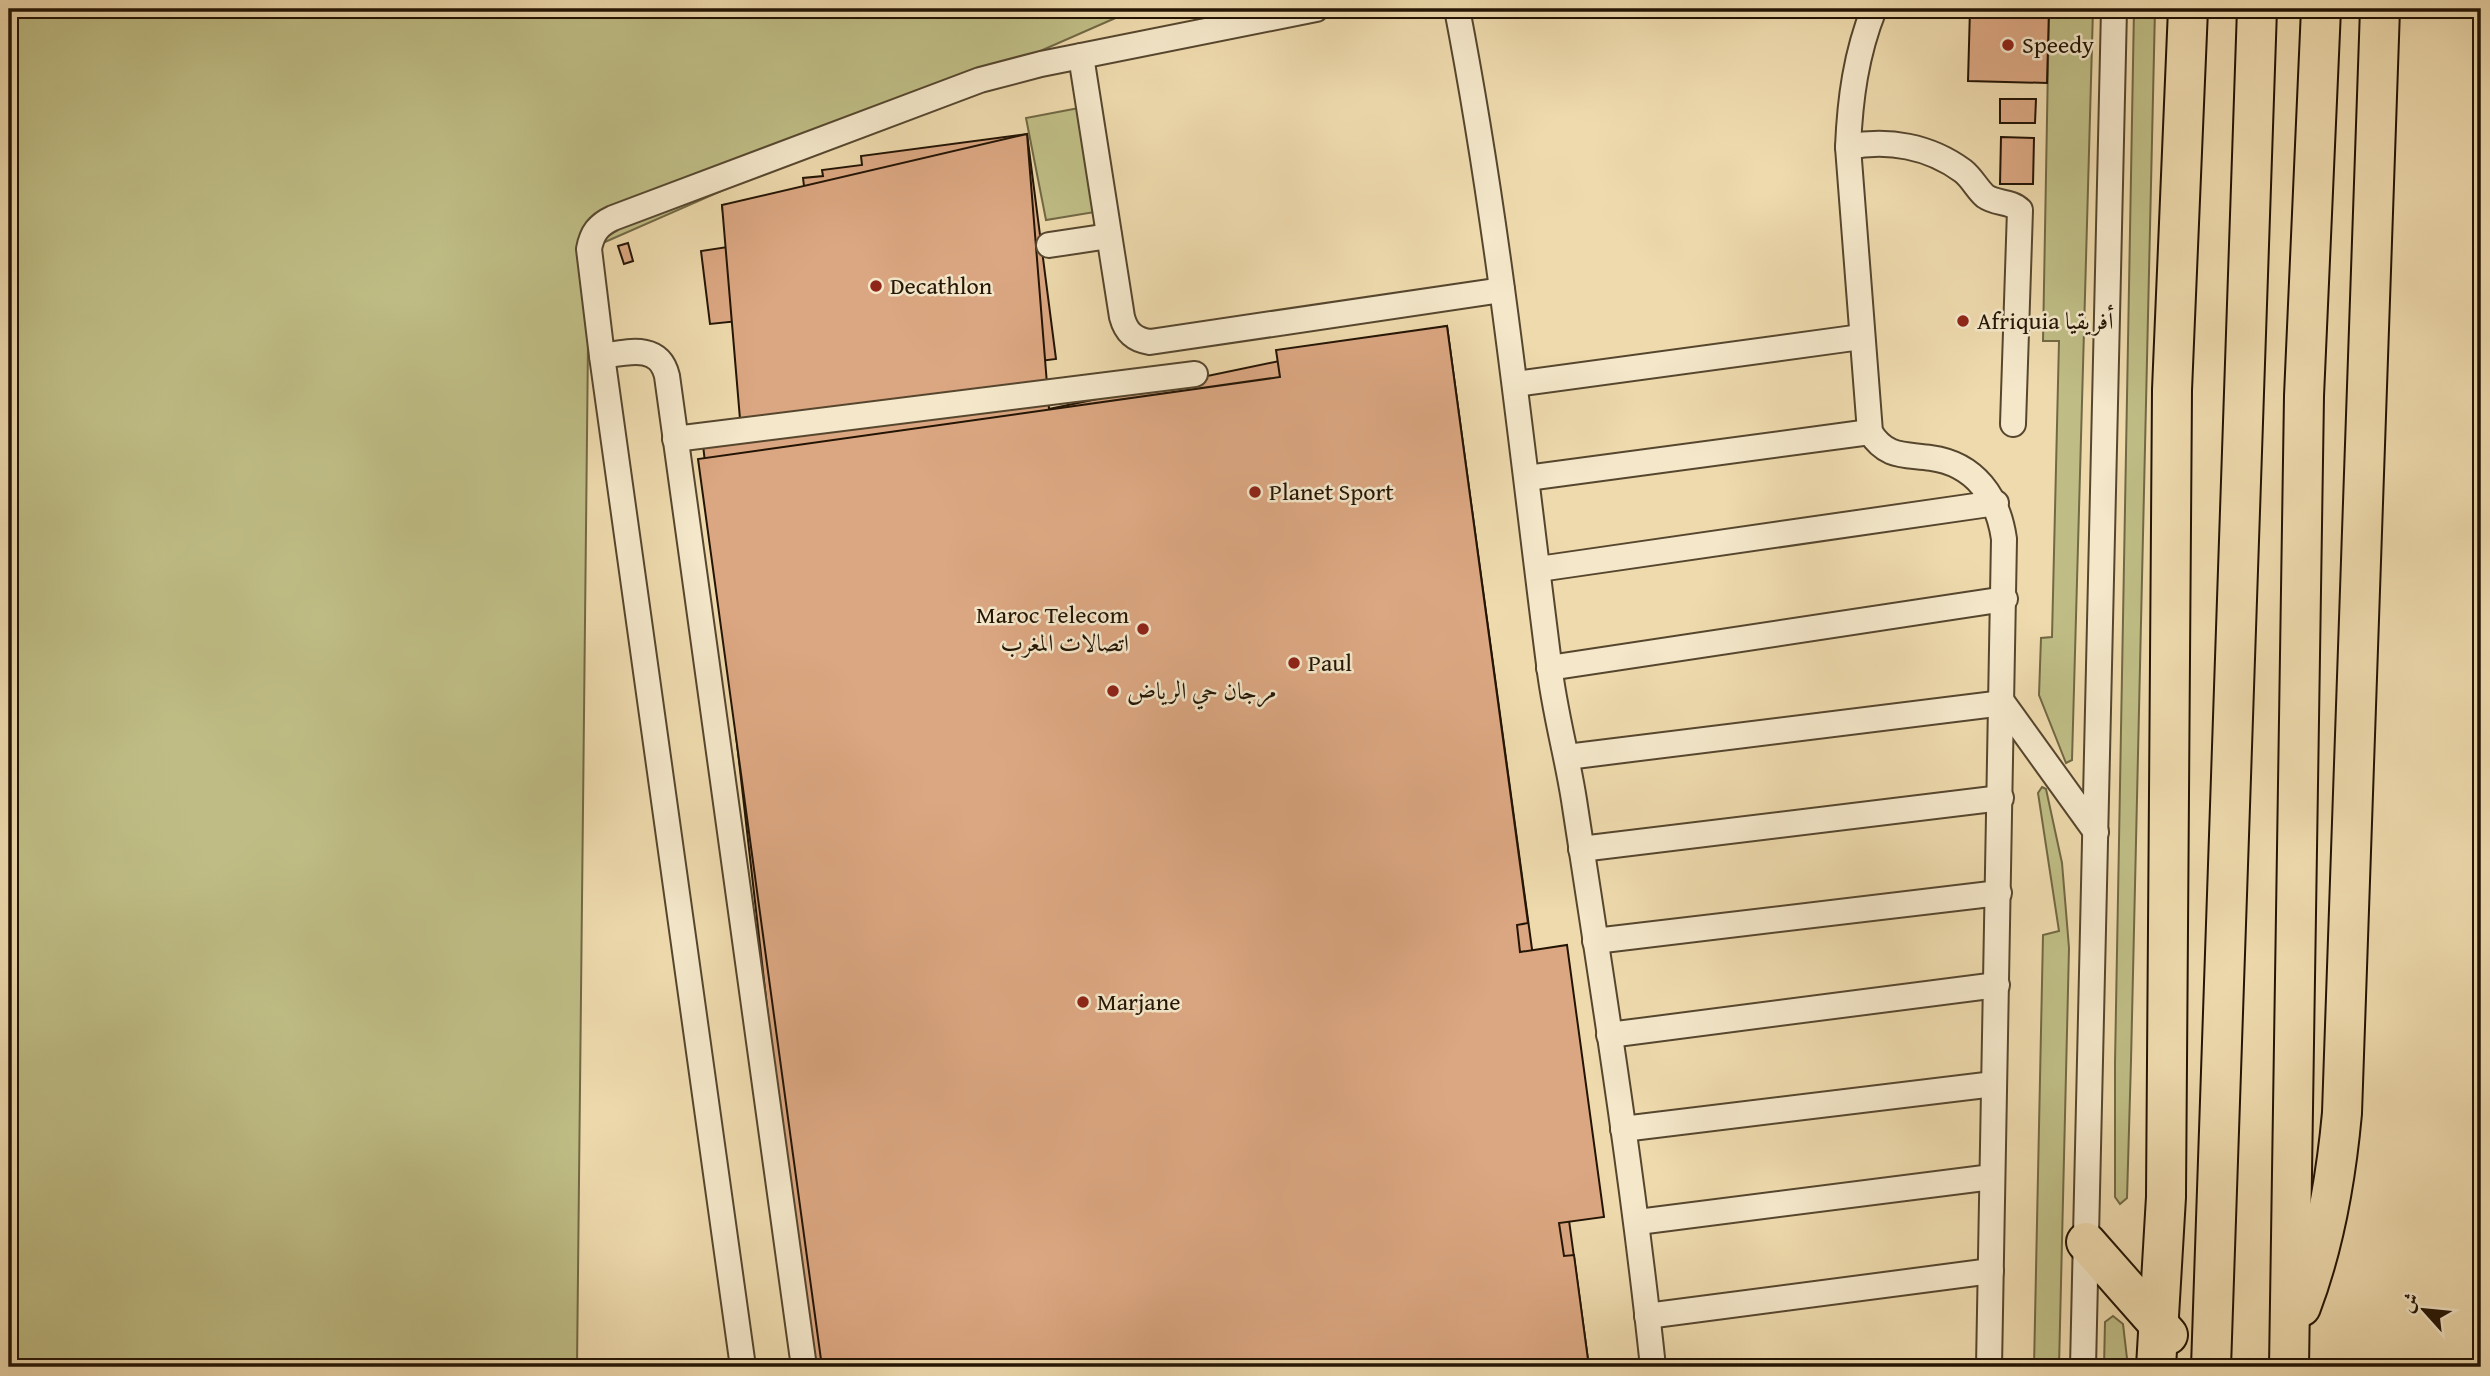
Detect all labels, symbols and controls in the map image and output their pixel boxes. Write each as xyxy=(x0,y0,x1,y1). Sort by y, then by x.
place label: Speedy xyxy=(2022,27,2094,62)
marker: Speedy xyxy=(2000,37,2016,53)
place label: Decathlon xyxy=(890,268,993,303)
marker: Decathlon xyxy=(868,278,884,294)
place label: Afriquia أفريقيا xyxy=(1977,303,2114,338)
marker: Afriquia أفريقيا xyxy=(1955,313,1971,329)
place label: Planet Sport xyxy=(1269,474,1394,509)
marker: Planet Sport xyxy=(1247,484,1263,500)
place label: Maroc Telecom اتصالات المغرب xyxy=(976,597,1129,660)
marker: Maroc Telecom اتصالات المغرب xyxy=(1135,621,1151,637)
place label: Paul xyxy=(1308,645,1352,680)
marker: Paul xyxy=(1286,655,1302,671)
place label: مرجان حي الرياض xyxy=(1127,673,1277,710)
marker: مرجان حي الرياض xyxy=(1105,683,1121,699)
place label: Marjane xyxy=(1097,984,1180,1019)
marker: Marjane xyxy=(1075,994,1091,1010)
north arrow xyxy=(2388,1274,2458,1344)
text: ش xyxy=(2392,1288,2426,1317)

